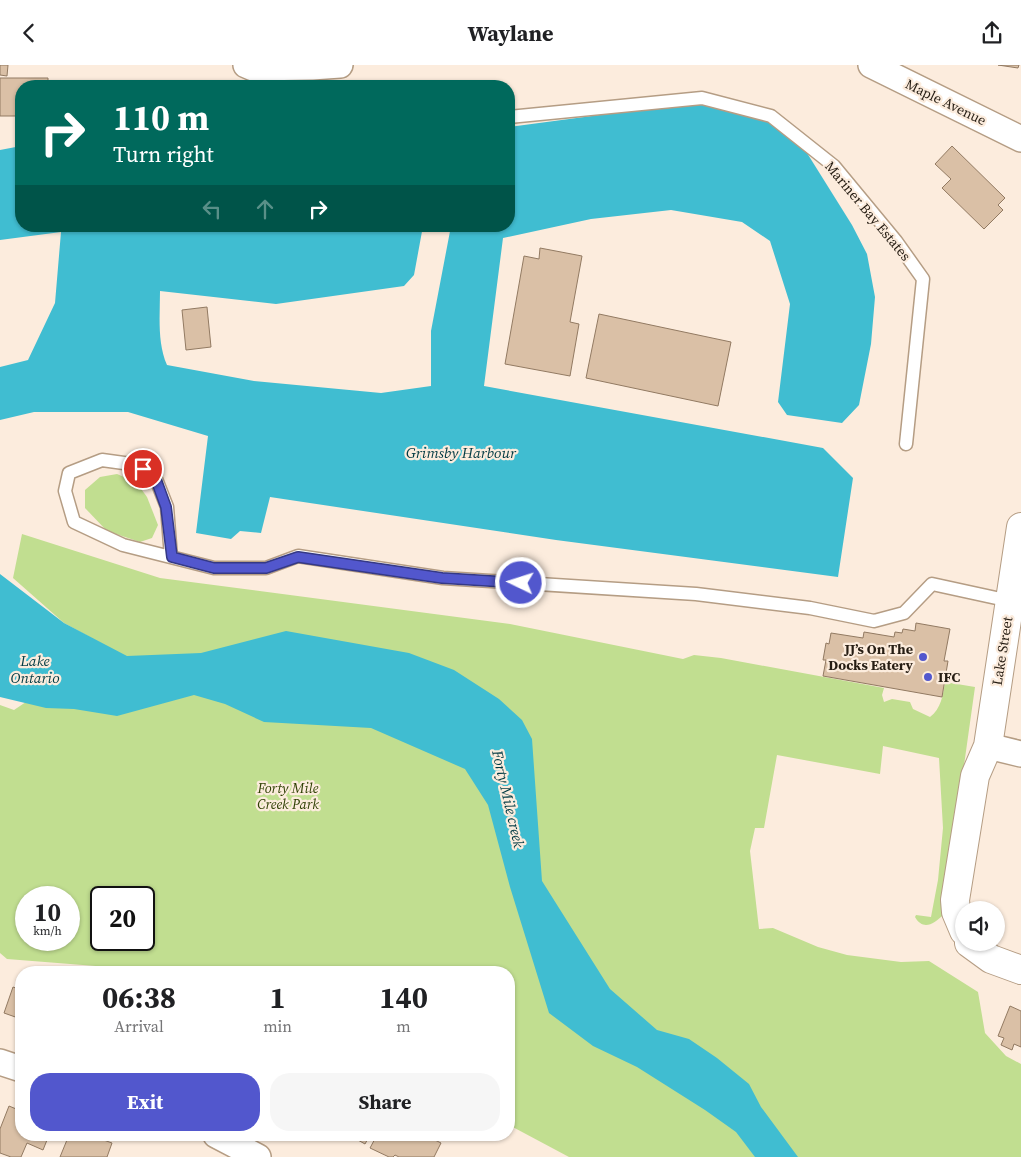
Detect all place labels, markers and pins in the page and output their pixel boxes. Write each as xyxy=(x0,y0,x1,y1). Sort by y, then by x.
pin xyxy=(122,448,164,490)
place label: JJ’s On The Docks Eatery xyxy=(828,639,914,675)
marker: JJ’s On The Docks Eatery xyxy=(917,651,929,663)
place label: IFC xyxy=(938,667,960,687)
marker: IFC xyxy=(922,671,934,683)

